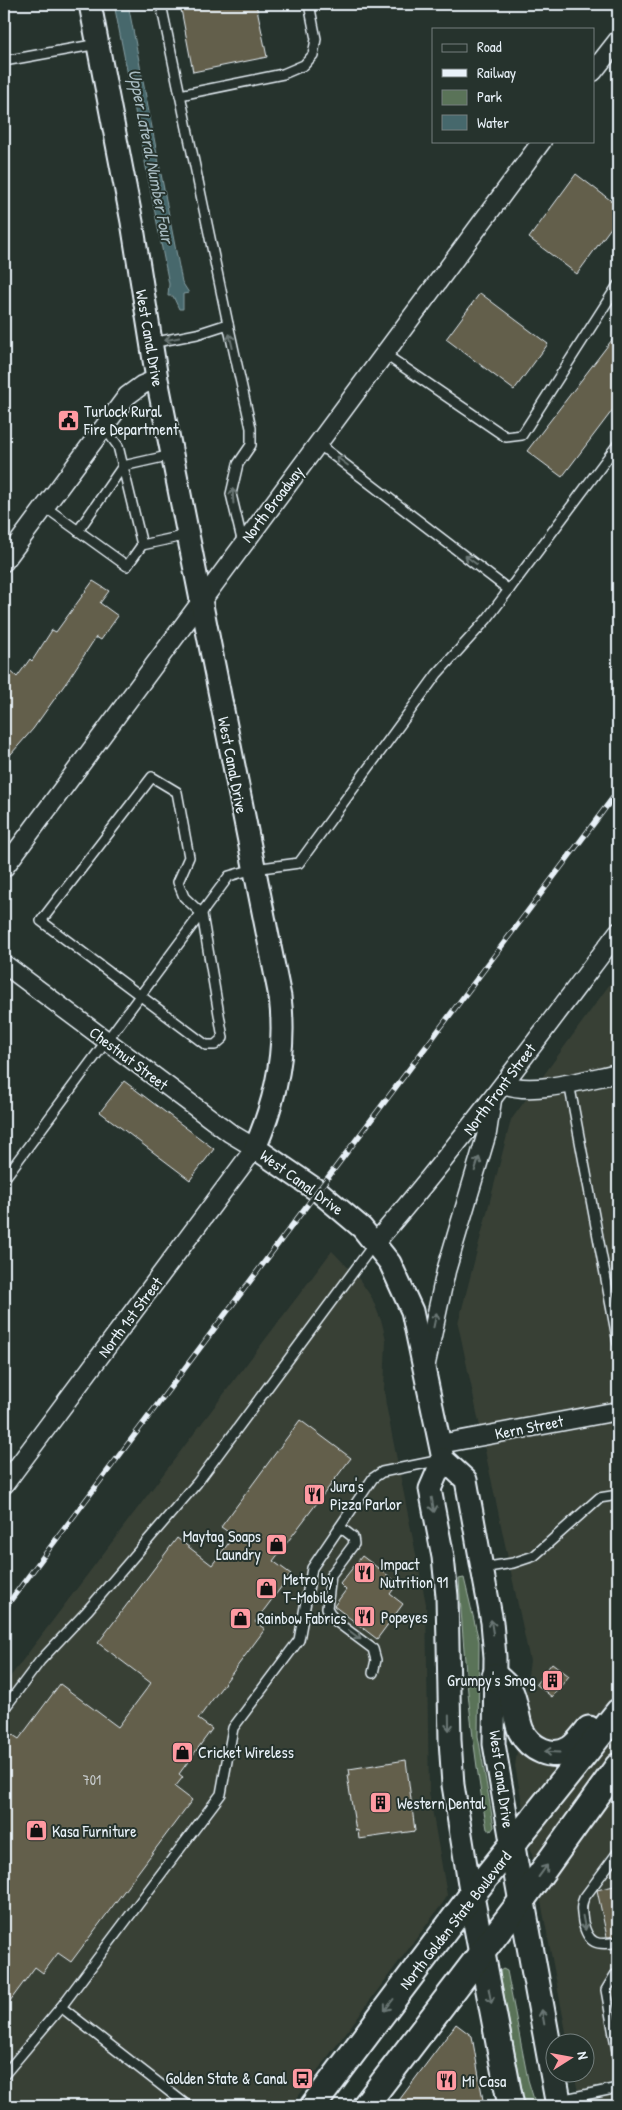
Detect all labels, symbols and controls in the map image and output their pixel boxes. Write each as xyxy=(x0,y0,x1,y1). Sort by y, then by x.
legend xyxy=(432,28,594,142)
text: Road xyxy=(477,36,502,57)
text: Railway xyxy=(477,62,516,83)
water label: Upper Lateral Number Four xyxy=(122,67,181,247)
text: Park xyxy=(477,86,502,107)
text: Water xyxy=(477,112,509,133)
street label: West Canal Drive xyxy=(131,288,169,389)
one-way arrow xyxy=(226,333,235,349)
one-way arrow xyxy=(165,335,181,344)
place label: Turlock Rural Fire Department xyxy=(83,400,179,440)
public building icon: Turlock Rural Fire Department xyxy=(56,408,80,432)
one-way arrow xyxy=(336,456,349,467)
street label: North Broadway xyxy=(236,461,308,547)
one-way arrow xyxy=(228,489,237,505)
one-way arrow xyxy=(464,555,478,565)
street label: West Canal Drive xyxy=(213,715,253,816)
street label: Chestnut Street xyxy=(85,1021,173,1095)
street label: North Front Street xyxy=(457,1038,541,1139)
street label: West Canal Drive xyxy=(256,1144,349,1220)
one-way arrow xyxy=(473,1156,482,1172)
street label: North 1st Street xyxy=(92,1272,168,1362)
one-way arrow xyxy=(431,1313,440,1329)
street label: Kern Street xyxy=(493,1410,565,1444)
place label: Jura's Pizza Parlor xyxy=(330,1475,402,1515)
restaurant icon: Jura's Pizza Parlor xyxy=(302,1483,326,1507)
one-way arrow xyxy=(429,1497,439,1513)
place label: Maytag Soaps Laundry xyxy=(183,1525,261,1565)
shop icon: Maytag Soaps Laundry xyxy=(265,1533,289,1557)
place label: Impact Nutrition 91 xyxy=(380,1553,448,1593)
restaurant icon: Impact Nutrition 91 xyxy=(352,1561,376,1585)
place label: Metro by T-Mobile xyxy=(283,1568,334,1608)
shop icon: Metro by T-Mobile xyxy=(255,1576,279,1600)
restaurant icon: Popeyes xyxy=(353,1605,377,1629)
shop icon: Rainbow Fabrics xyxy=(229,1606,253,1630)
place label: Popeyes xyxy=(381,1606,428,1628)
place label: Rainbow Fabrics xyxy=(257,1607,346,1629)
one-way arrow xyxy=(487,1620,497,1636)
one-way arrow xyxy=(348,1630,361,1641)
building icon: Grumpy's Smog xyxy=(540,1668,564,1692)
place label: Grumpy's Smog xyxy=(447,1669,536,1691)
one-way arrow xyxy=(444,1715,454,1731)
street label: West Canal Drive xyxy=(484,1729,520,1830)
shop icon: Cricket Wireless xyxy=(170,1740,194,1764)
place label: Cricket Wireless xyxy=(198,1741,294,1763)
one-way arrow xyxy=(545,1748,561,1757)
house number: 701 xyxy=(83,1770,101,1789)
building icon: Western Dental xyxy=(369,1791,393,1815)
place label: Western Dental xyxy=(397,1792,486,1814)
shop icon: Kasa Furniture xyxy=(24,1819,48,1843)
place label: Kasa Furniture xyxy=(52,1820,137,1842)
street label: North Golden State Boulevard xyxy=(394,1846,516,1994)
one-way arrow xyxy=(538,1864,548,1878)
one-way arrow xyxy=(580,1915,589,1931)
one-way arrow xyxy=(486,1987,495,2003)
one-way arrow xyxy=(384,1998,394,2012)
one-way arrow xyxy=(538,2010,548,2026)
north arrow xyxy=(544,2032,594,2082)
text: N xyxy=(573,2050,593,2061)
bus stop icon: Golden State & Canal xyxy=(291,2066,315,2090)
place label: Golden State & Canal xyxy=(165,2067,288,2089)
restaurant icon: Mi Casa xyxy=(434,2069,458,2093)
place label: Mi Casa xyxy=(462,2070,506,2092)

